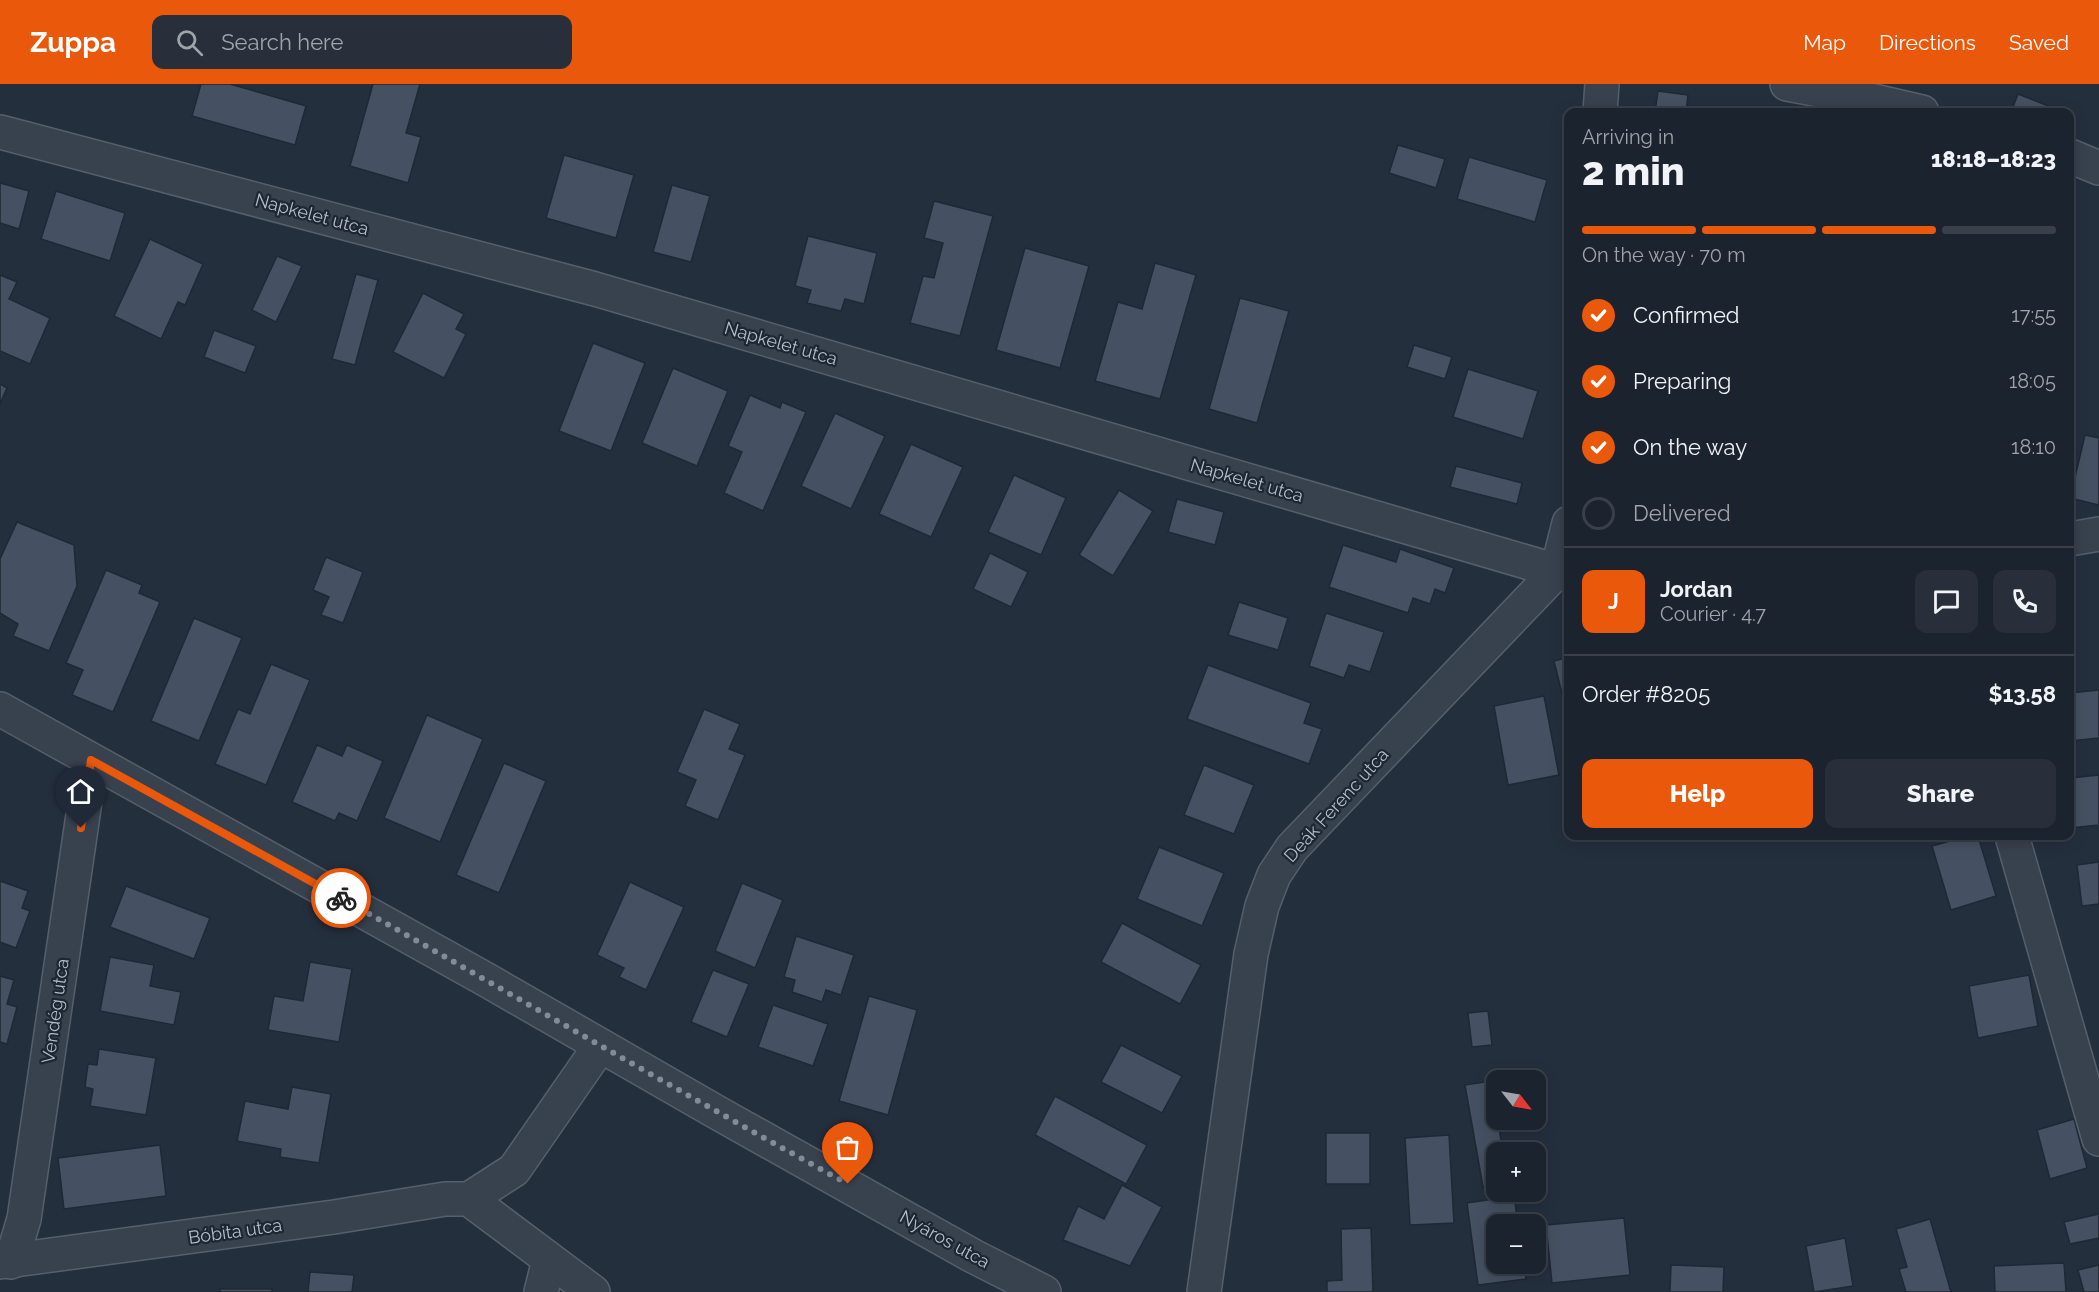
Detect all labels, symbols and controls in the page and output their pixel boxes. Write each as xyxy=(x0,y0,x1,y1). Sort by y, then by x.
search box xyxy=(152,15,572,69)
text: Zuppa xyxy=(30,26,116,59)
icon: search xyxy=(173,26,206,59)
text: Search here xyxy=(221,29,343,55)
text: Map xyxy=(1803,30,1846,55)
text: Directions xyxy=(1879,30,1976,55)
text: Saved xyxy=(2009,30,2069,55)
text: Arriving in xyxy=(1582,125,1674,149)
text: 18:18–18:23 xyxy=(1931,146,2056,172)
text: 2 min xyxy=(1582,148,1685,194)
street label: Napkelet utca xyxy=(253,189,371,239)
text: On the way · 70 m xyxy=(1582,243,1746,267)
icon: check xyxy=(1582,299,1615,332)
text: Confirmed xyxy=(1633,302,1740,328)
text: 17:55 xyxy=(2011,303,2056,327)
street label: Napkelet utca xyxy=(722,317,840,369)
icon: check xyxy=(1582,365,1615,398)
text: Preparing xyxy=(1633,368,1731,394)
text: 18:05 xyxy=(2009,369,2056,393)
icon: check xyxy=(1582,431,1615,464)
text: On the way xyxy=(1633,434,1747,460)
text: 18:10 xyxy=(2011,435,2056,459)
street label: Napkelet utca xyxy=(1188,454,1306,506)
text: Delivered xyxy=(1633,500,1731,526)
button: chat xyxy=(1915,570,1978,633)
button: phone xyxy=(1993,570,2056,633)
text: Jordan xyxy=(1660,576,1732,602)
text: J xyxy=(1608,588,1619,614)
text: Courier · 4.7 xyxy=(1660,602,1766,626)
text: Order #8205 xyxy=(1582,681,1710,707)
text: $13.58 xyxy=(1988,681,2056,707)
street label: Deák Ferenc utca xyxy=(1279,744,1393,866)
button: Help xyxy=(1582,759,1813,828)
button: Share xyxy=(1825,759,2056,828)
pin xyxy=(55,766,106,828)
icon: home xyxy=(64,775,97,808)
courier xyxy=(311,868,371,928)
icon: bike xyxy=(325,882,358,915)
street label: Vendég utca xyxy=(37,957,73,1065)
north arrow xyxy=(1486,1070,1546,1130)
map controls xyxy=(1486,1070,1546,1274)
pin xyxy=(822,1122,873,1184)
icon: bag xyxy=(831,1131,864,1164)
button: + xyxy=(1486,1142,1546,1202)
street label: Nyáros utca xyxy=(896,1206,994,1272)
street label: Bóbita utca xyxy=(187,1214,283,1248)
button: − xyxy=(1486,1214,1546,1274)

